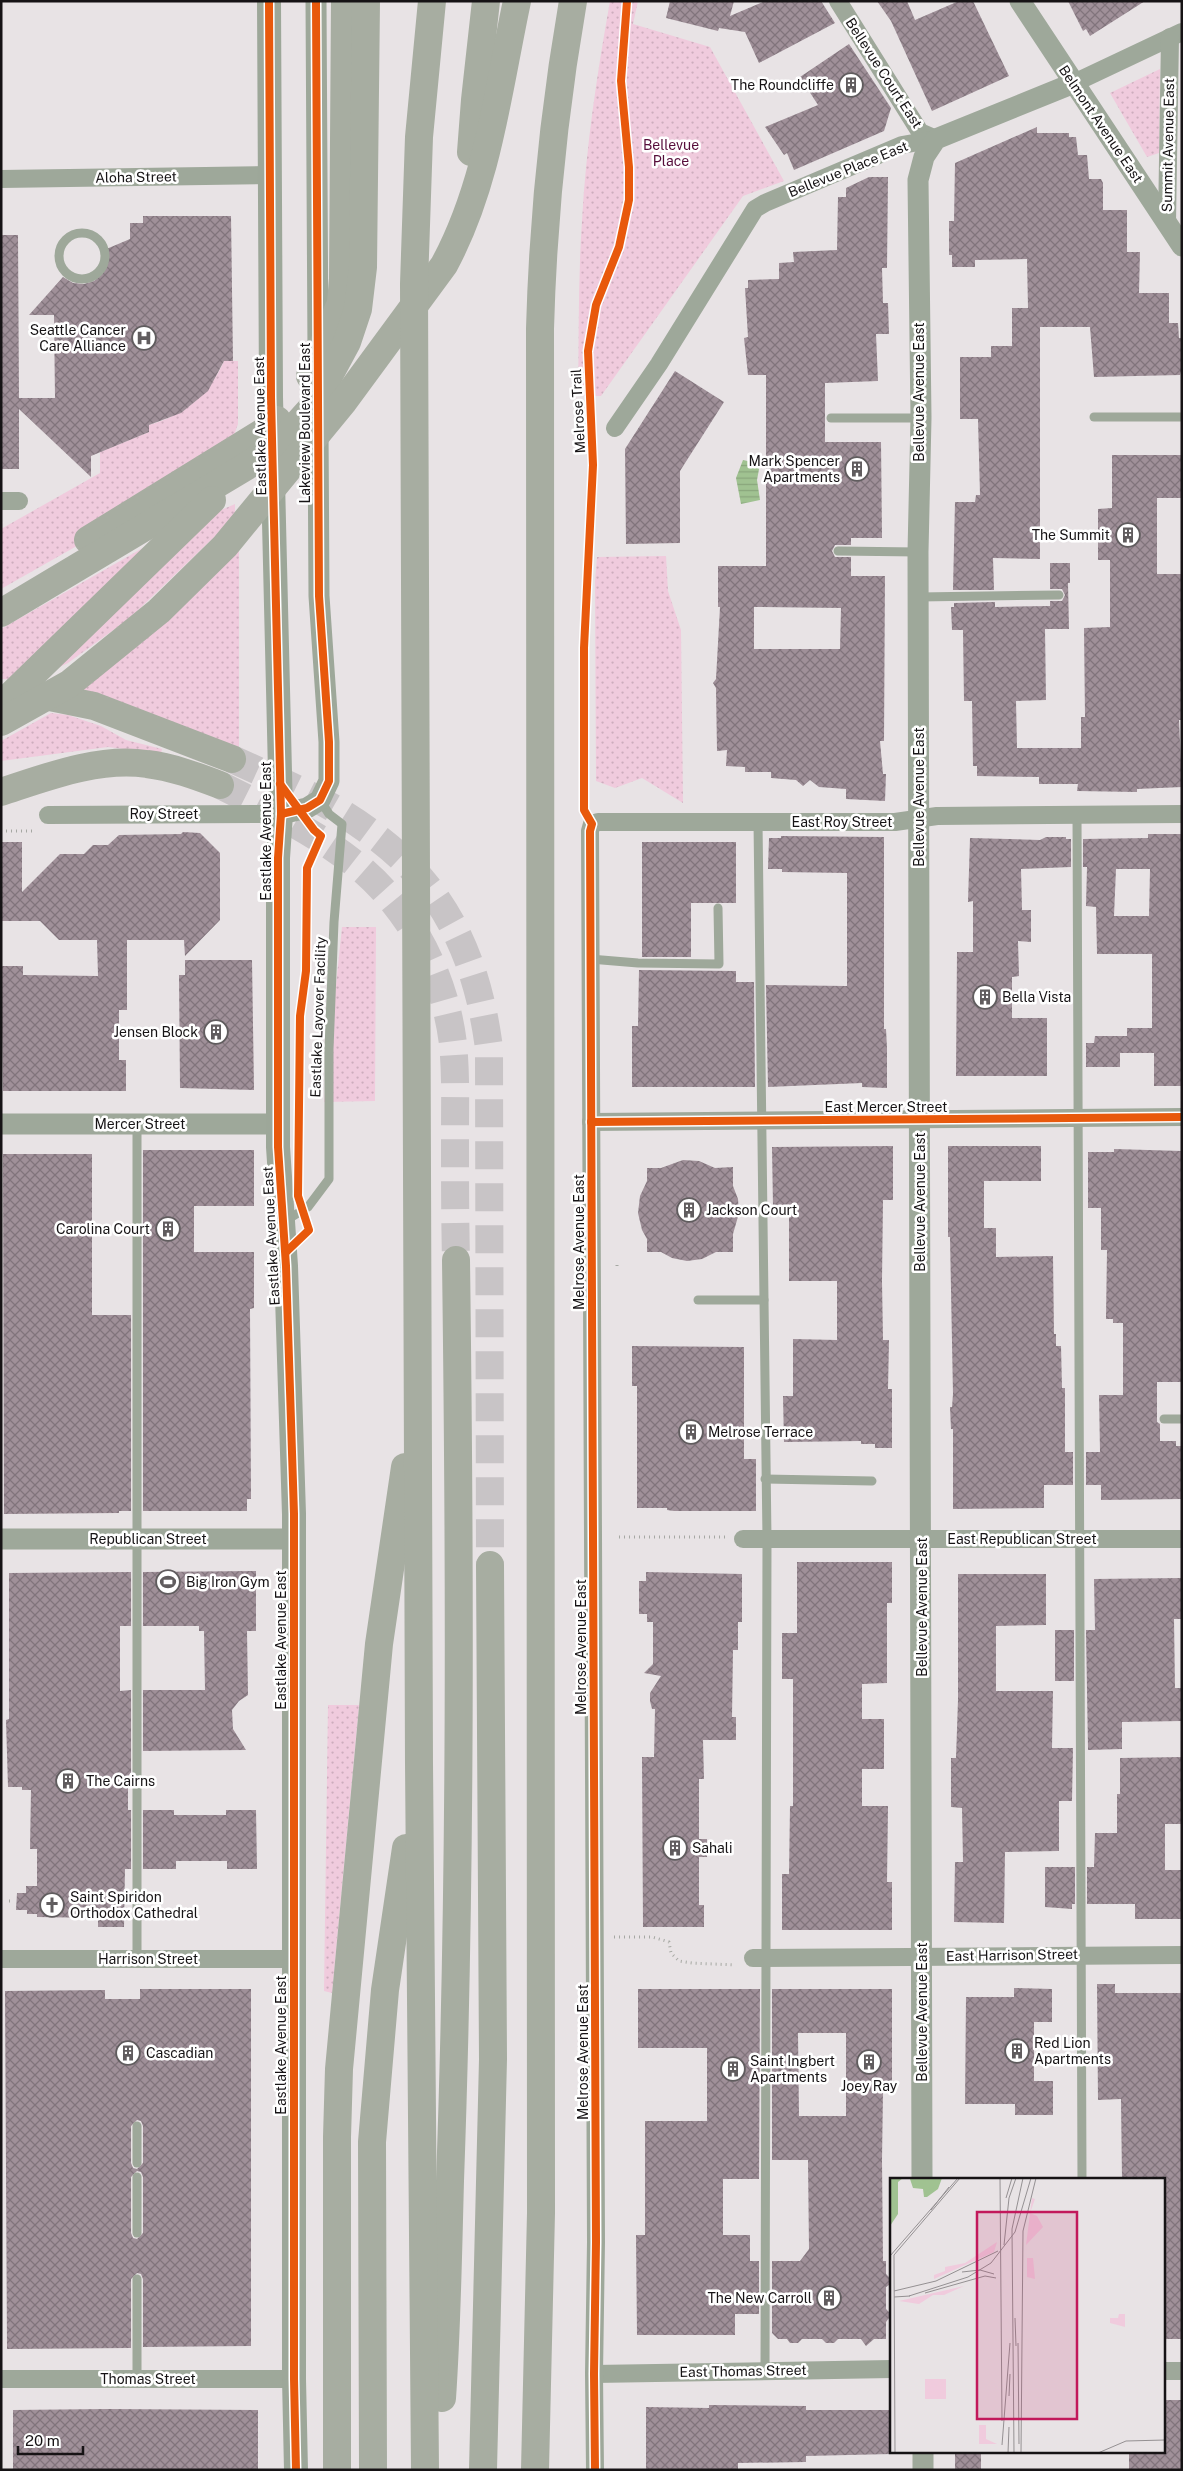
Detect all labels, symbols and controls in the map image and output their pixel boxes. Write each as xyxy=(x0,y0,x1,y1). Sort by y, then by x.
street label: Bellevue Court East xyxy=(842,15,926,131)
street label: Belmont Avenue East xyxy=(1056,62,1146,186)
building icon: The Roundcliffe xyxy=(838,72,864,98)
place label: The Roundcliffe xyxy=(731,77,834,93)
street label: Summit Avenue East xyxy=(1159,78,1177,212)
park label: Bellevue Place xyxy=(643,137,699,169)
street label: Bellevue Place East xyxy=(786,138,910,200)
street label: Aloha Street xyxy=(95,168,177,186)
place label: Seattle Cancer Care Alliance xyxy=(30,322,126,354)
street label: Bellevue Avenue East xyxy=(911,322,927,462)
hospital icon: Seattle Cancer Care Alliance xyxy=(131,325,157,351)
street label: Lakeview Boulevard East xyxy=(297,342,313,504)
street label: Eastlake Avenue East xyxy=(251,356,269,496)
street label: Melrose Trail xyxy=(568,368,588,454)
place label: Mark Spencer Apartments xyxy=(748,453,840,485)
building icon: Mark Spencer Apartments xyxy=(844,456,870,482)
building icon: The Summit xyxy=(1115,522,1141,548)
place label: The Summit xyxy=(1032,527,1110,543)
street label: Bellevue Avenue East xyxy=(911,727,927,867)
street label: Eastlake Avenue East xyxy=(258,761,274,901)
street label: Roy Street xyxy=(130,806,198,822)
street label: East Roy Street xyxy=(792,814,892,830)
street label: Eastlake Layover Facility xyxy=(307,936,329,1098)
building icon: Bella Vista xyxy=(972,984,998,1010)
place label: Bella Vista xyxy=(1002,989,1071,1005)
building icon: Jensen Block xyxy=(203,1019,229,1045)
place label: Jensen Block xyxy=(114,1024,198,1040)
street label: East Mercer Street xyxy=(825,1099,947,1115)
street label: Mercer Street xyxy=(95,1116,185,1132)
street label: Bellevue Avenue East xyxy=(912,1132,928,1272)
street label: Eastlake Avenue East xyxy=(259,1166,283,1306)
street label: Melrose Avenue East xyxy=(571,1174,587,1310)
building icon: Jackson Court xyxy=(676,1197,702,1223)
place label: Jackson Court xyxy=(706,1202,797,1218)
building icon: Carolina Court xyxy=(155,1216,181,1242)
place label: Carolina Court xyxy=(56,1221,150,1237)
building icon: Melrose Terrace xyxy=(678,1419,704,1445)
place label: Melrose Terrace xyxy=(708,1424,813,1440)
street label: Republican Street xyxy=(89,1531,207,1547)
street label: East Republican Street xyxy=(947,1531,1097,1547)
street label: Bellevue Avenue East xyxy=(914,1537,930,1677)
sports icon: Big Iron Gym xyxy=(155,1569,181,1595)
street label: Eastlake Avenue East xyxy=(273,1570,289,1710)
place label: Big Iron Gym xyxy=(186,1574,270,1590)
street label: Melrose Avenue East xyxy=(573,1579,589,1715)
building icon: The Cairns xyxy=(55,1768,81,1794)
place label: The Cairns xyxy=(86,1773,155,1789)
building icon: Sahali xyxy=(662,1835,688,1861)
place label: Sahali xyxy=(692,1840,733,1856)
place label: Saint Spiridon Orthodox Cathedral xyxy=(70,1889,198,1921)
church icon: Saint Spiridon Orthodox Cathedral xyxy=(39,1892,65,1918)
street label: Bellevue Avenue East xyxy=(914,1942,930,2082)
street label: East Harrison Street xyxy=(946,1946,1078,1964)
street label: Harrison Street xyxy=(98,1951,198,1967)
street label: Eastlake Avenue East xyxy=(273,1975,289,2115)
street label: Melrose Avenue East xyxy=(575,1984,591,2120)
place label: Red Lion Apartments xyxy=(1034,2035,1111,2067)
building icon: Red Lion Apartments xyxy=(1004,2038,1030,2064)
building icon: Cascadian xyxy=(115,2040,141,2066)
place label: Cascadian xyxy=(146,2045,213,2061)
building icon: Joey Ray xyxy=(856,2049,882,2075)
place label: Saint Ingbert Apartments xyxy=(750,2053,835,2085)
building icon: Saint Ingbert Apartments xyxy=(720,2056,746,2082)
place label: Joey Ray xyxy=(841,2078,898,2094)
inset map xyxy=(890,2178,1166,2454)
building icon: The New Carroll xyxy=(816,2285,842,2311)
place label: The New Carroll xyxy=(708,2290,812,2306)
street label: East Thomas Street xyxy=(679,2362,807,2380)
street label: Thomas Street xyxy=(100,2371,196,2387)
scale bar xyxy=(18,2424,82,2456)
text: 20 m xyxy=(25,2432,60,2449)

